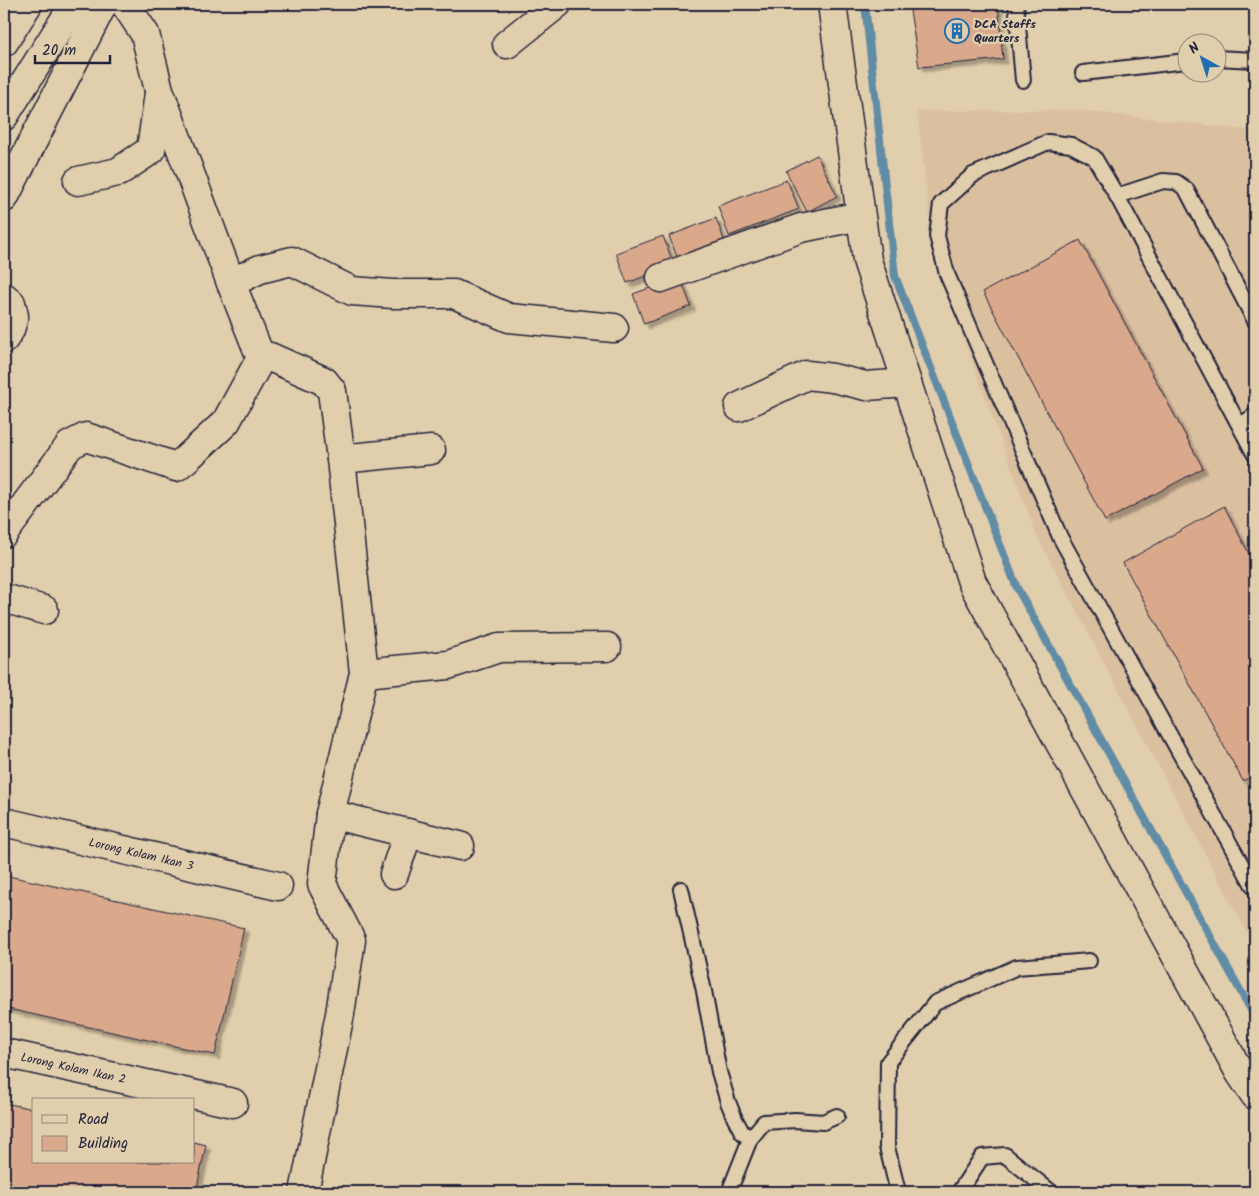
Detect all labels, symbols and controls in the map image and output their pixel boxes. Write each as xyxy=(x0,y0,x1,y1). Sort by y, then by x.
place label: DCA Staffs Quarters xyxy=(974,15,1036,48)
building icon: DCA Staffs Quarters xyxy=(944,18,970,44)
scale bar xyxy=(35,32,110,64)
north arrow xyxy=(1176,32,1226,82)
text: N xyxy=(1184,37,1205,60)
text: 20 m xyxy=(42,39,76,63)
street label: Lorong Kolam Ikan 3 xyxy=(87,833,196,876)
street label: Lorong Kolam Ikan 2 xyxy=(19,1048,128,1089)
legend xyxy=(32,1098,195,1164)
text: Road xyxy=(78,1108,109,1132)
text: Building xyxy=(78,1132,128,1156)

